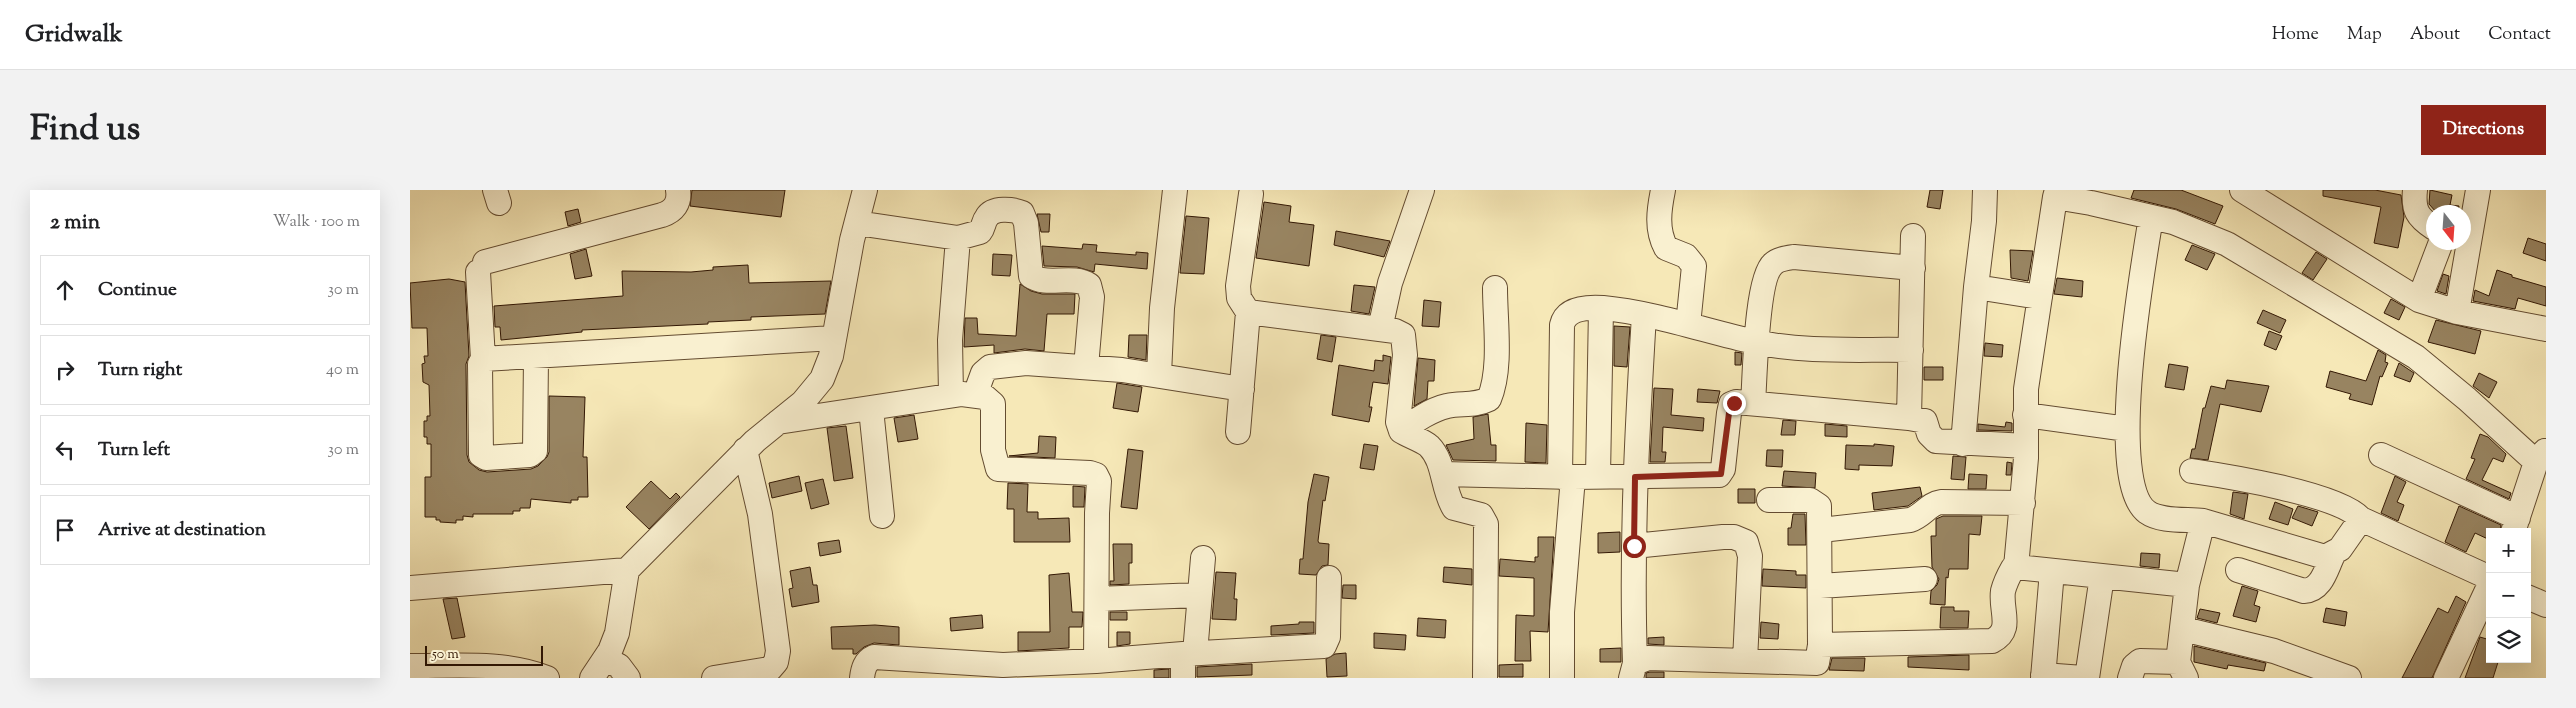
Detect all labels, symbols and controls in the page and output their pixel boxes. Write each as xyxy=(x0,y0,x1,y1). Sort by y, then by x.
text: Gridwalk xyxy=(25,18,123,52)
text: Home xyxy=(2272,22,2319,48)
text: Map xyxy=(2347,22,2382,48)
text: About xyxy=(2410,22,2460,48)
text: Contact xyxy=(2488,22,2551,48)
text: Find us xyxy=(30,105,140,156)
button: Directions xyxy=(2421,105,2546,155)
north arrow xyxy=(2426,205,2471,250)
text: 2 min xyxy=(50,208,100,238)
text: Walk · 100 m xyxy=(273,211,360,234)
icon: ahead xyxy=(51,276,79,304)
text: Continue xyxy=(98,277,177,304)
text: 30 m xyxy=(328,279,359,302)
icon: right xyxy=(51,356,79,384)
text: Turn right xyxy=(98,357,182,384)
text: 40 m xyxy=(326,359,359,382)
route end xyxy=(1723,392,1746,415)
icon: left xyxy=(51,436,79,464)
text: Turn left xyxy=(98,437,170,464)
text: 30 m xyxy=(328,439,359,462)
icon: arrive xyxy=(51,516,79,544)
text: Arrive at destination xyxy=(98,517,266,544)
map controls xyxy=(2486,528,2531,663)
button: + xyxy=(2486,528,2531,573)
route start xyxy=(1623,535,1646,558)
button: − xyxy=(2486,573,2531,618)
button: layers xyxy=(2486,618,2531,663)
scale bar xyxy=(425,643,542,666)
text: 50 m xyxy=(432,645,459,665)

